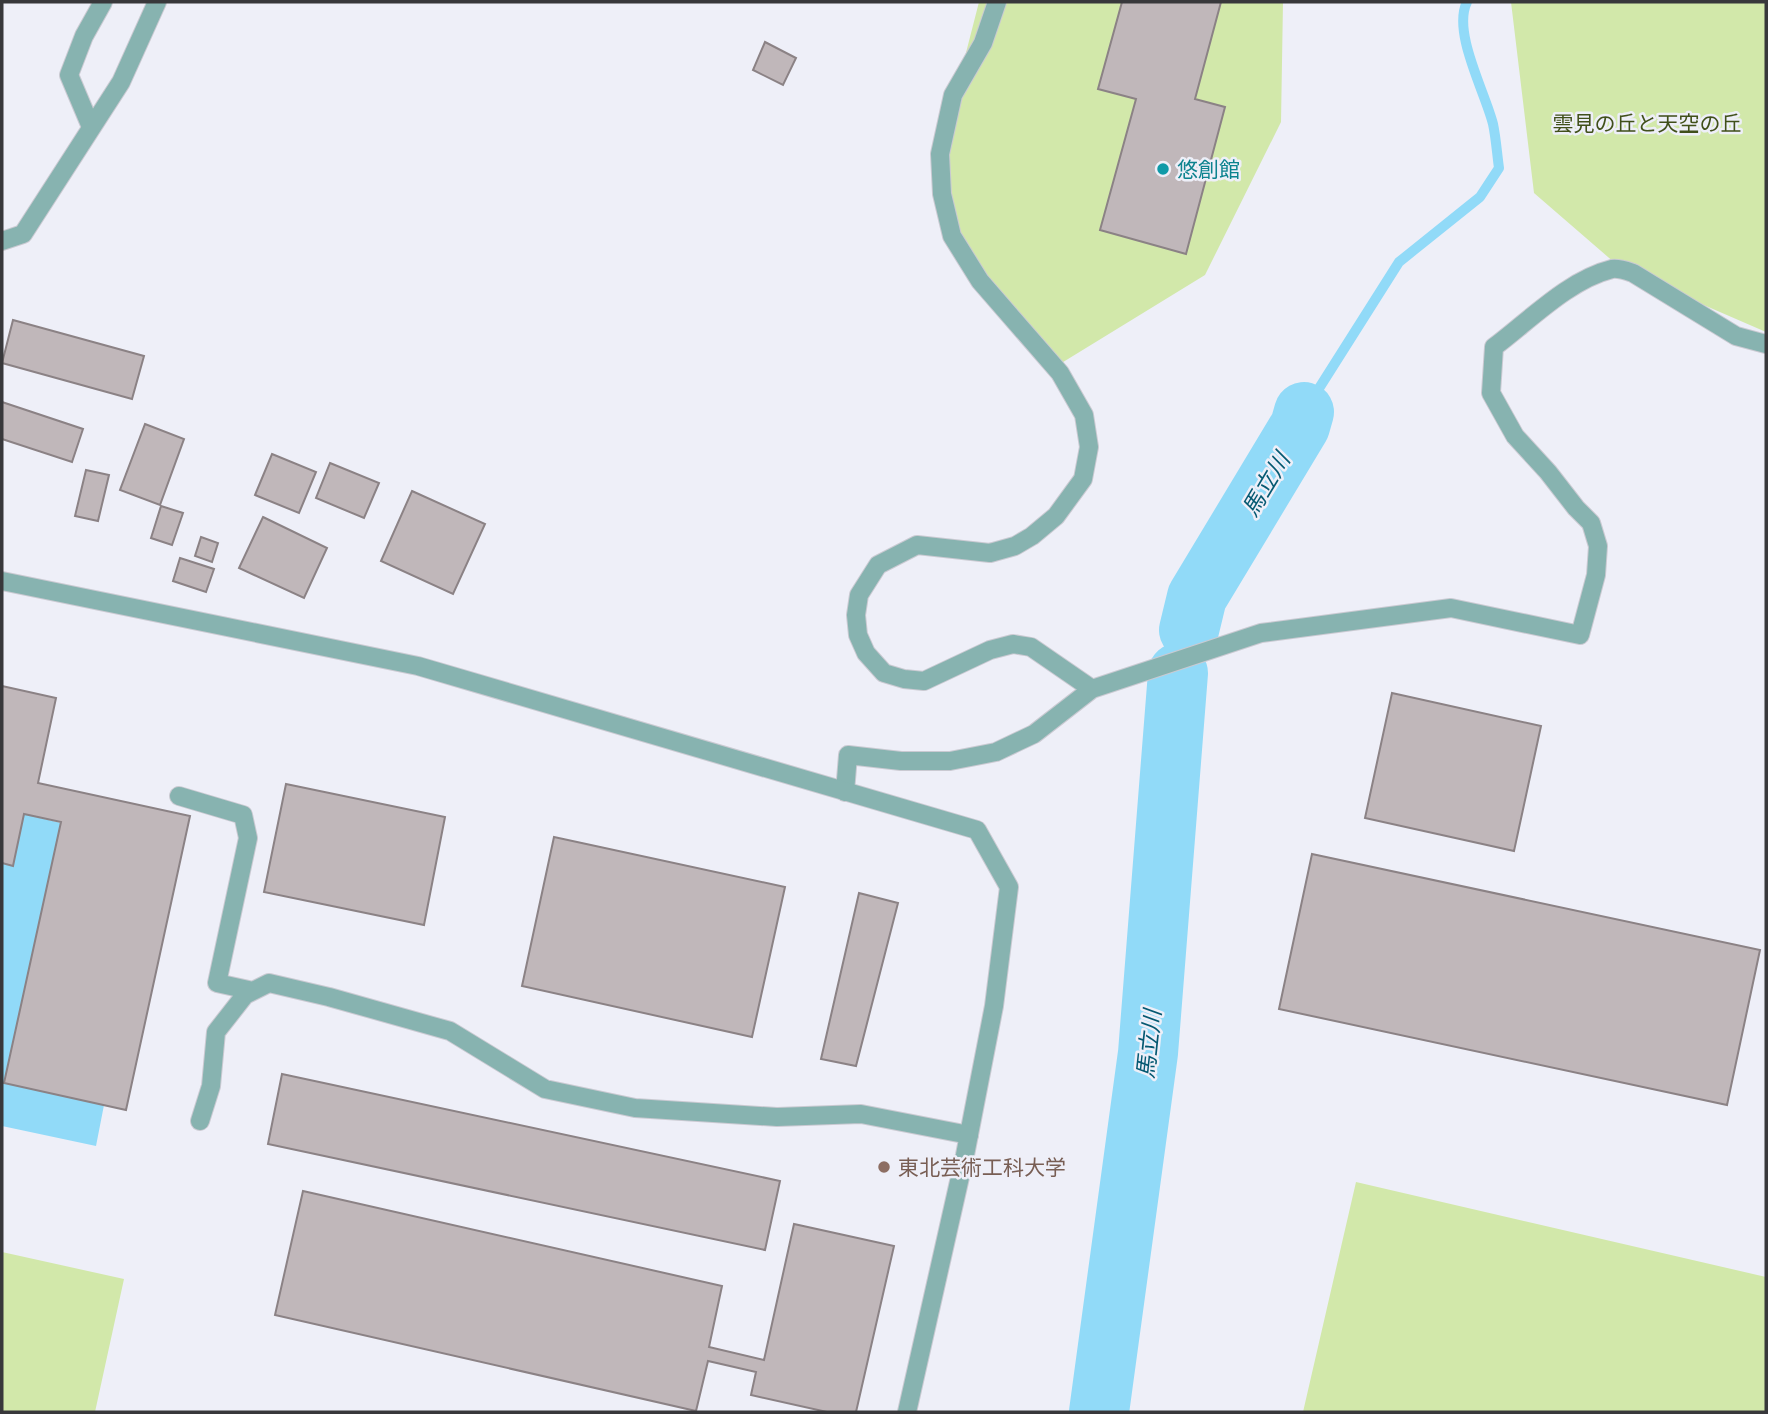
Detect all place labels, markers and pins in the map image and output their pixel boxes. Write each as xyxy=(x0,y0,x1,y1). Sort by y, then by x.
place label: 悠創館 xyxy=(1177,155,1240,183)
marker: 悠創館 xyxy=(1155,161,1171,177)
place label: 東北芸術工科大学 xyxy=(898,1153,1066,1181)
marker: 東北芸術工科大学 xyxy=(876,1159,892,1175)

